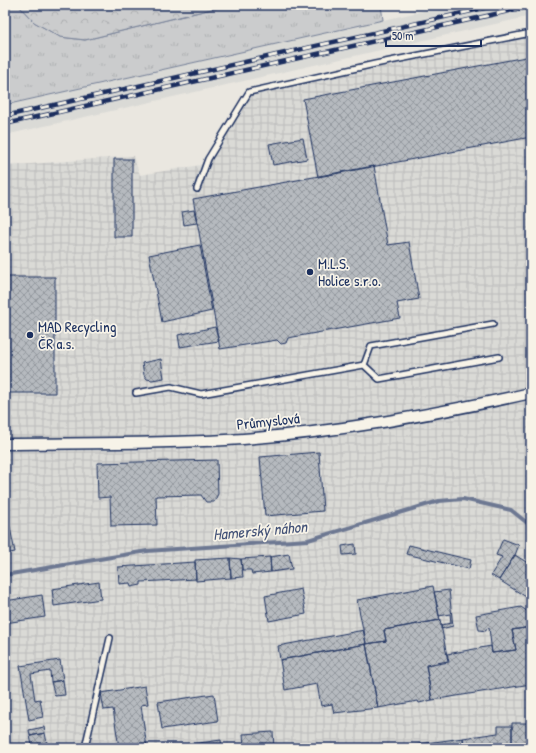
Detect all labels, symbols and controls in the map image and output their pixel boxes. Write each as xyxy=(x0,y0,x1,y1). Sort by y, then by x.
scale bar xyxy=(386,22,481,48)
text: 50 m xyxy=(392,27,413,44)
place label: M.L.S. Holice s.r.o. xyxy=(318,253,381,291)
marker: M.L.S. Holice s.r.o. xyxy=(305,267,315,277)
place label: MAD Recycling ČR a.s. xyxy=(38,316,117,354)
marker: MAD Recycling ČR a.s. xyxy=(25,330,35,340)
street label: Průmyslová xyxy=(235,407,301,435)
water label: Hamerský náhon xyxy=(212,515,310,545)

